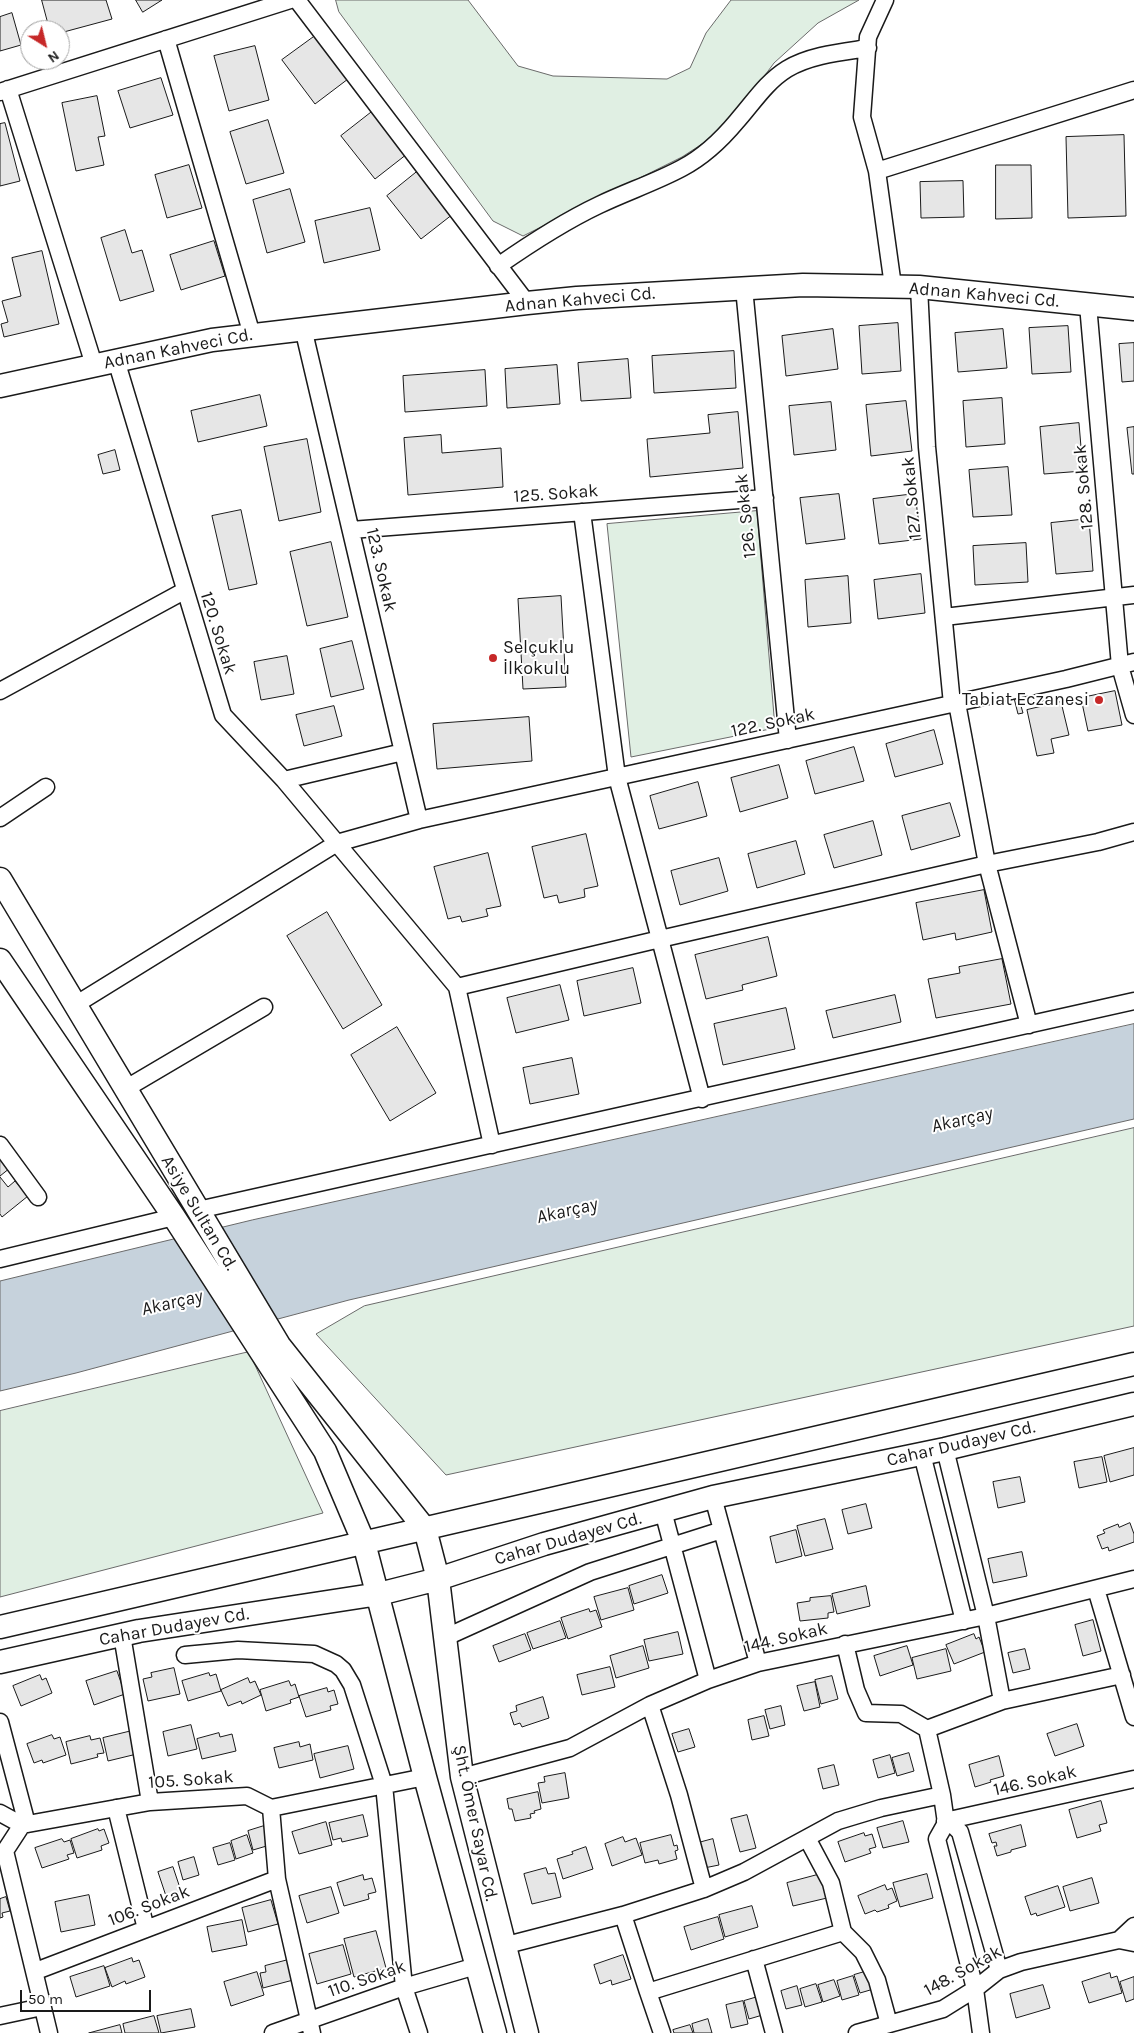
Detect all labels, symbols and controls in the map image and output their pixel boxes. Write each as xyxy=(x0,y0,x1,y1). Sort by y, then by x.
north arrow xyxy=(20,20,70,70)
text: N xyxy=(44,47,63,67)
street label: Adnan Kahveci Cd. xyxy=(908,278,1060,312)
street label: Adnan Kahveci Cd. xyxy=(504,283,656,317)
street label: Adnan Kahveci Cd. xyxy=(102,324,254,374)
street label: 128. Sokak xyxy=(1070,443,1098,531)
street label: 127. Sokak xyxy=(898,456,926,540)
street label: 126. Sokak xyxy=(731,473,761,559)
street label: 125. Sokak xyxy=(513,480,599,508)
street label: 123. Sokak xyxy=(361,526,401,614)
street label: 120. Sokak xyxy=(195,589,241,677)
place label: Selçuklu İlkokulu xyxy=(503,637,574,680)
marker: Selçuklu İlkokulu xyxy=(487,652,499,664)
place label: Tabiat Eczanesi xyxy=(962,689,1089,711)
marker: Tabiat Eczanesi xyxy=(1093,694,1105,706)
street label: 122. Sokak xyxy=(729,704,817,742)
water label: Akarçay xyxy=(929,1102,995,1138)
street label: Asiye Sultan Cd. xyxy=(156,1151,242,1275)
water label: Akarçay xyxy=(534,1193,600,1229)
water label: Akarçay xyxy=(139,1285,205,1321)
street label: Cahar Dudayev Cd. xyxy=(885,1416,1037,1472)
street label: Cahar Dudayev Cd. xyxy=(492,1508,644,1570)
street label: Cahar Dudayev Cd. xyxy=(97,1603,251,1651)
street label: 144. Sokak xyxy=(742,1618,830,1658)
street label: Şht. Ömer Sayar Cd. xyxy=(448,1743,502,1903)
street label: 146. Sokak xyxy=(991,1761,1079,1801)
street label: 105. Sokak xyxy=(148,1766,234,1794)
street label: 106. Sokak xyxy=(105,1881,193,1931)
street label: 148. Sokak xyxy=(920,1941,1006,2001)
street label: 110. Sokak xyxy=(325,1956,409,2002)
scale bar xyxy=(22,1980,154,2012)
text: 50 m xyxy=(28,1990,63,2008)

